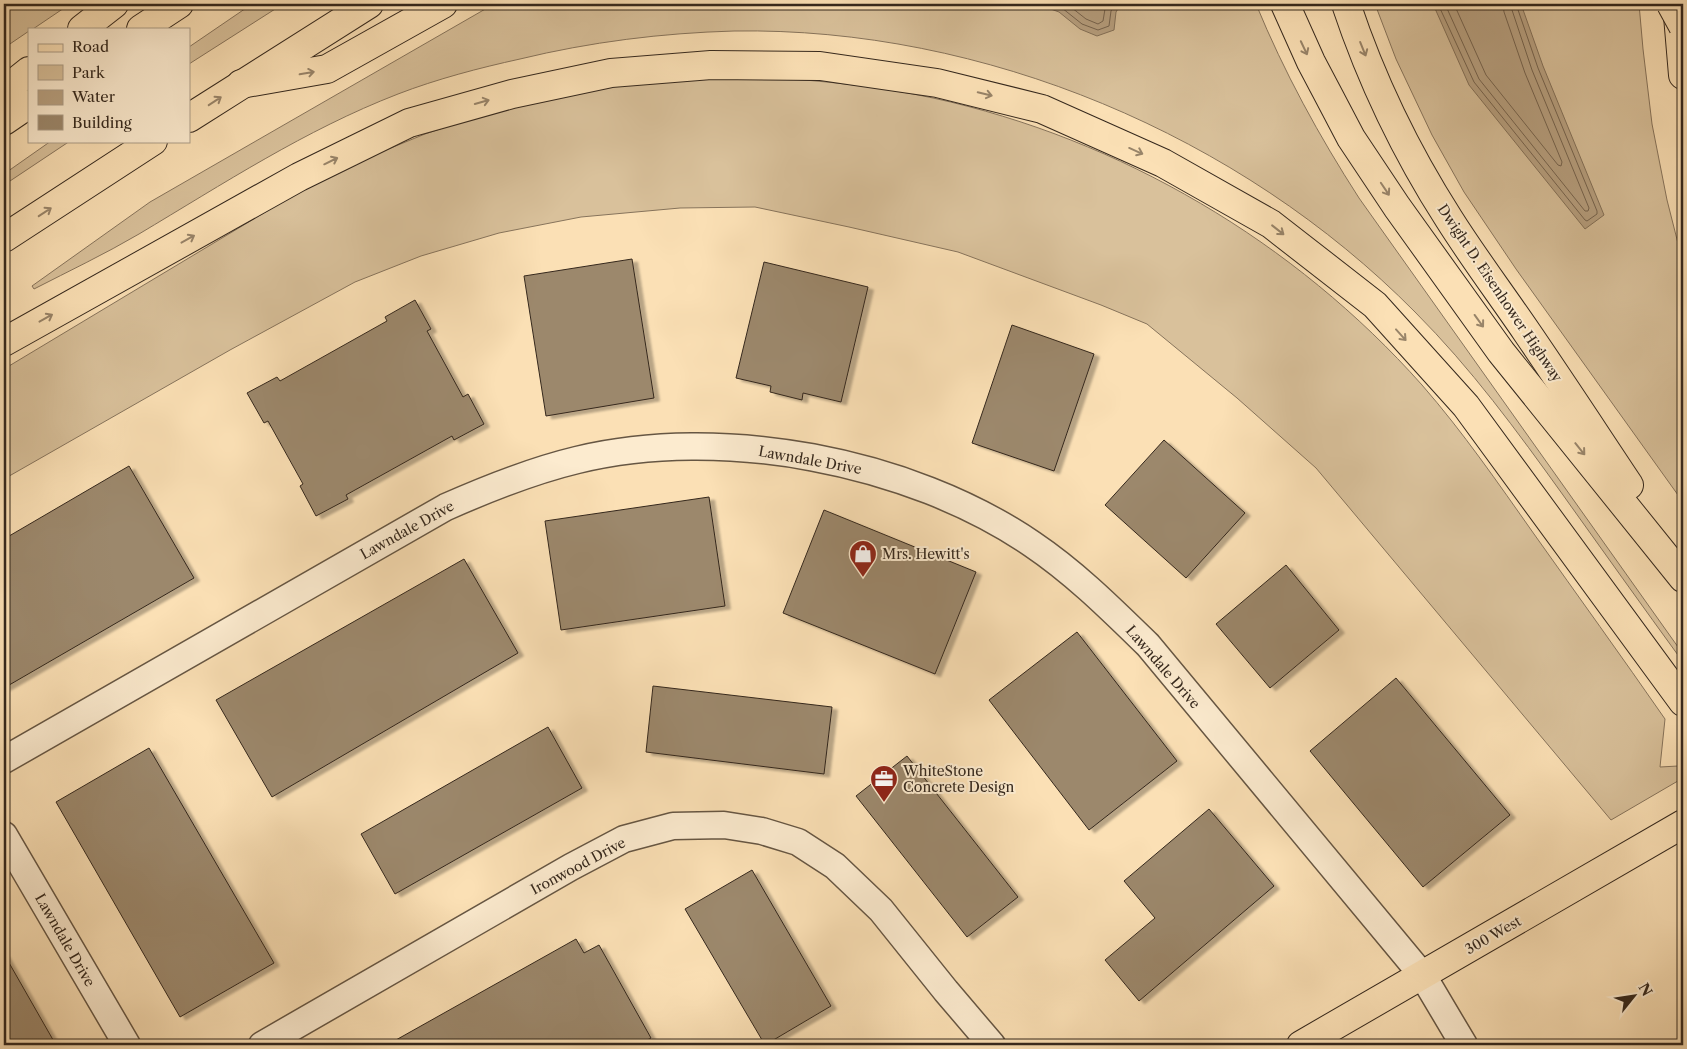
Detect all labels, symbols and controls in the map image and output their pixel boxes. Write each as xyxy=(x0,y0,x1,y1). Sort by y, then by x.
legend xyxy=(28,28,190,142)
text: Road xyxy=(72,37,109,56)
one-way arrow xyxy=(1300,40,1310,55)
one-way arrow xyxy=(1359,42,1368,57)
text: Park xyxy=(72,63,106,82)
one-way arrow xyxy=(298,67,314,77)
text: Water xyxy=(71,87,116,106)
one-way arrow xyxy=(976,90,992,100)
one-way arrow xyxy=(208,96,222,106)
one-way arrow xyxy=(473,97,489,107)
text: Building xyxy=(72,113,132,132)
one-way arrow xyxy=(1128,146,1143,156)
one-way arrow xyxy=(323,156,338,165)
one-way arrow xyxy=(1380,182,1390,196)
street label: Dwight D. Eisenhower Highway xyxy=(1434,201,1566,385)
one-way arrow xyxy=(37,206,51,216)
one-way arrow xyxy=(1271,225,1285,235)
one-way arrow xyxy=(181,234,196,244)
one-way arrow xyxy=(39,313,54,323)
one-way arrow xyxy=(1474,314,1485,327)
one-way arrow xyxy=(1395,329,1407,342)
street label: Lawndale Drive xyxy=(757,442,863,478)
one-way arrow xyxy=(1574,442,1585,455)
street label: Lawndale Drive xyxy=(357,497,457,563)
shop icon: Mrs. Hewitt's xyxy=(848,539,878,578)
place label: Mrs. Hewitt's xyxy=(882,545,970,563)
street label: Lawndale Drive xyxy=(1122,622,1204,712)
place label: WhiteStone Concrete Design xyxy=(902,762,1014,796)
office icon: WhiteStone Concrete Design xyxy=(869,764,899,803)
street label: Ironwood Drive xyxy=(527,833,629,899)
street label: Lawndale Drive xyxy=(31,890,99,990)
street label: 300 West xyxy=(1462,912,1524,958)
north arrow xyxy=(1610,972,1660,1022)
text: N xyxy=(1634,980,1656,999)

